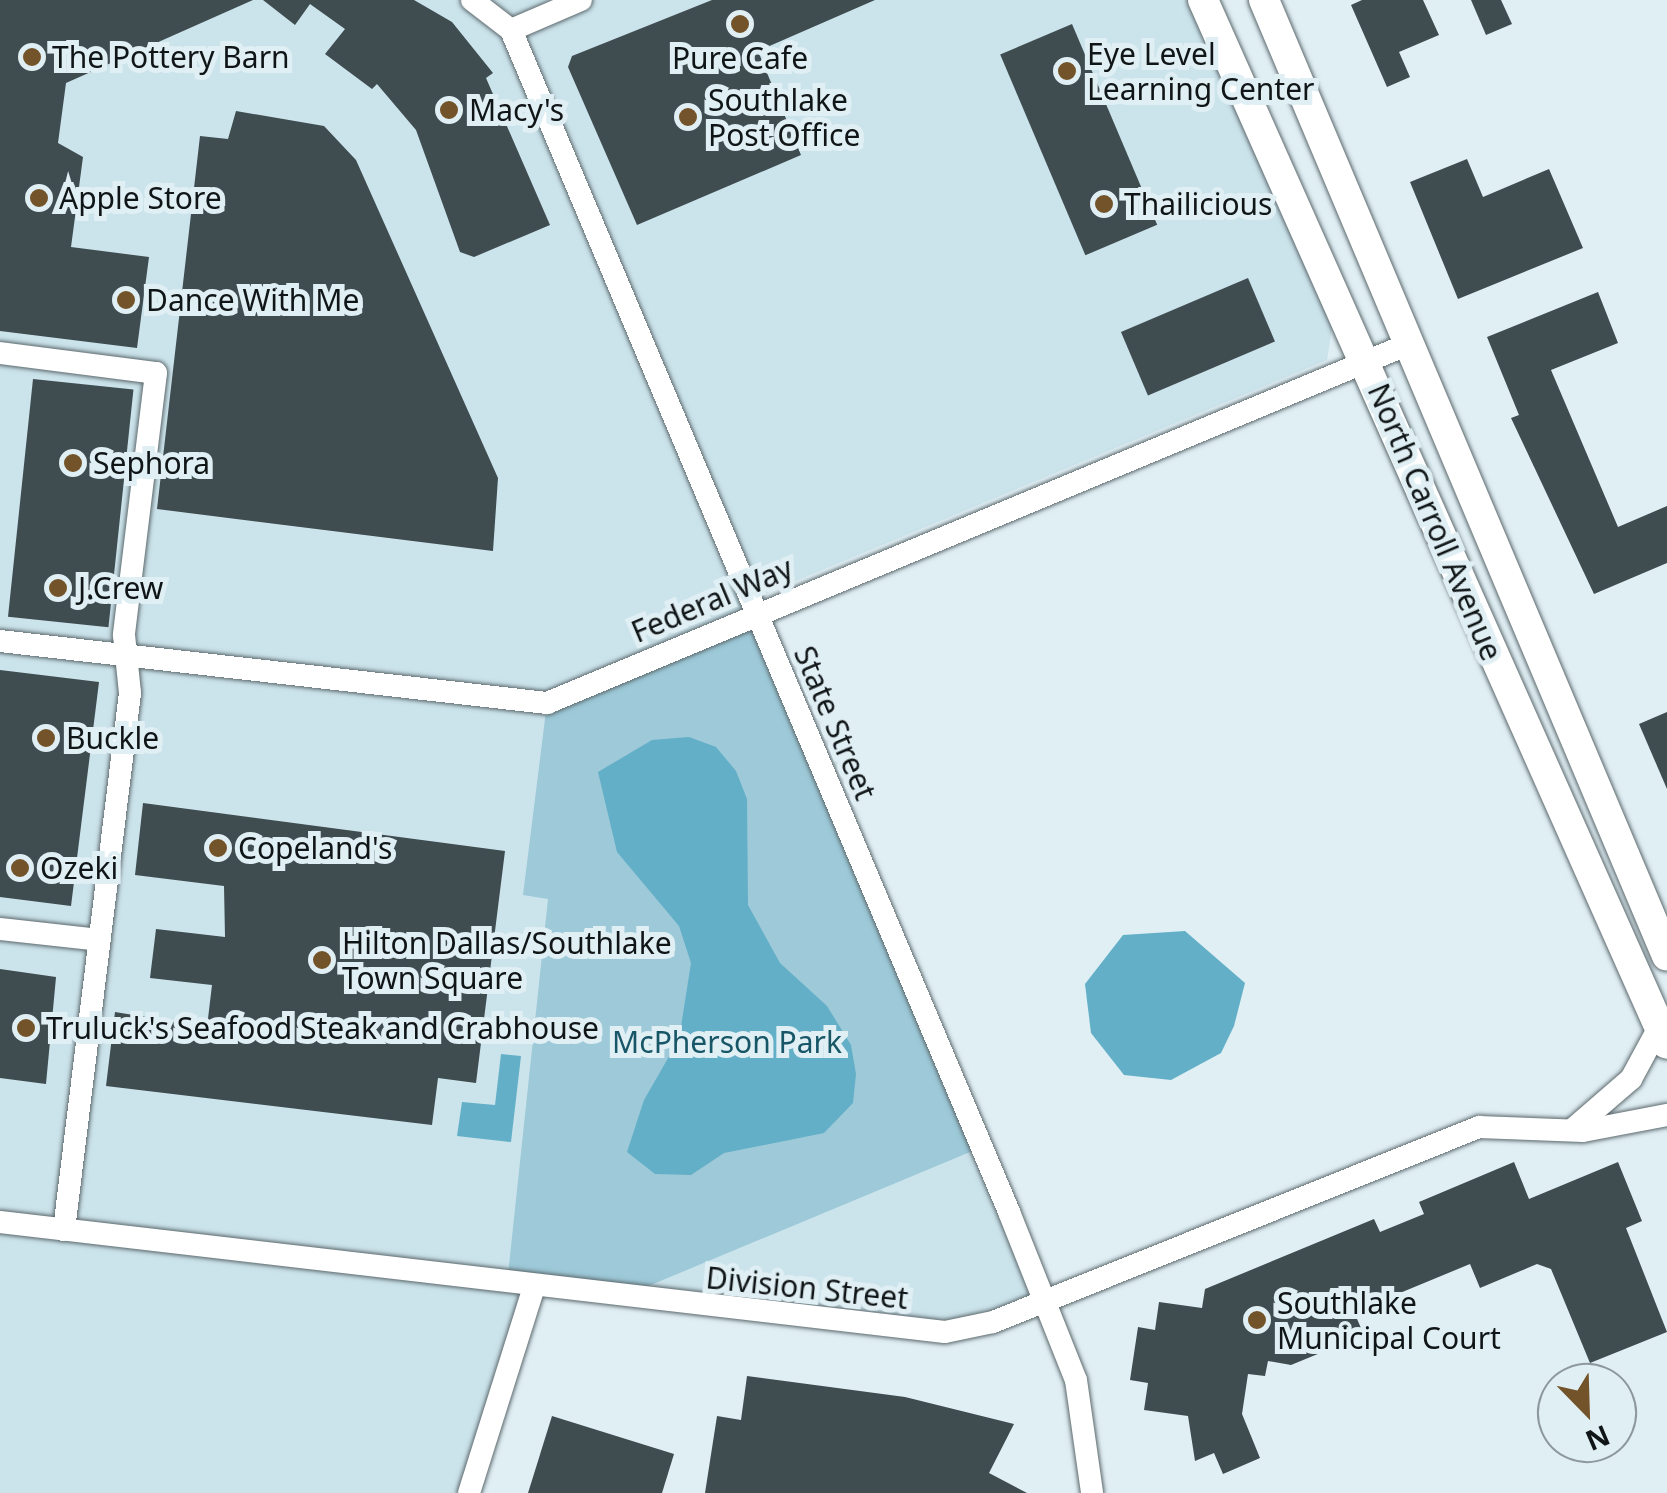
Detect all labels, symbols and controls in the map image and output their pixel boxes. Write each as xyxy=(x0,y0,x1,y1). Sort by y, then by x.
marker: Pure Cafe xyxy=(729,13,751,35)
place label: Eye Level Learning Center xyxy=(1087,36,1314,106)
place label: The Pottery Barn xyxy=(52,39,290,75)
place label: Pure Cafe xyxy=(672,40,808,76)
marker: The Pottery Barn xyxy=(21,46,43,68)
marker: Eye Level Learning Center xyxy=(1056,60,1078,82)
place label: Southlake Post Office xyxy=(708,82,860,152)
place label: Macy's xyxy=(469,92,564,128)
marker: Macy's xyxy=(438,99,460,121)
marker: Southlake Post Office xyxy=(677,106,699,128)
place label: Apple Store xyxy=(59,180,222,216)
place label: Thailicious xyxy=(1124,186,1272,222)
marker: Apple Store xyxy=(28,187,50,209)
marker: Thailicious xyxy=(1093,193,1115,215)
place label: Dance With Me xyxy=(146,282,359,318)
marker: Dance With Me xyxy=(115,289,137,311)
street label: North Carroll Avenue xyxy=(1360,378,1510,666)
place label: Sephora xyxy=(93,445,210,481)
marker: Sephora xyxy=(62,452,84,474)
street label: Federal Way xyxy=(626,550,798,650)
place label: J.Crew xyxy=(78,570,163,606)
marker: J.Crew xyxy=(47,577,69,599)
street label: State Street xyxy=(787,641,883,805)
place label: Buckle xyxy=(66,720,159,756)
marker: Buckle xyxy=(35,727,57,749)
place label: Copeland's xyxy=(238,830,392,866)
marker: Copeland's xyxy=(207,837,229,859)
place label: Ozeki xyxy=(40,850,118,886)
marker: Ozeki xyxy=(9,857,31,879)
place label: Hilton Dallas/Southlake Town Square xyxy=(342,925,672,996)
marker: Hilton Dallas/Southlake Town Square xyxy=(311,949,333,971)
place label: Truluck's Seafood Steak and Crabhouse xyxy=(46,1010,599,1046)
marker: Truluck's Seafood Steak and Crabhouse xyxy=(15,1017,37,1039)
park label: McPherson Park xyxy=(612,1024,842,1060)
street label: Division Street xyxy=(704,1259,910,1317)
place label: Southlake Municipal Court xyxy=(1277,1285,1501,1356)
marker: Southlake Municipal Court xyxy=(1246,1309,1268,1331)
north arrow xyxy=(1537,1363,1637,1463)
text: N xyxy=(1580,1417,1616,1461)

